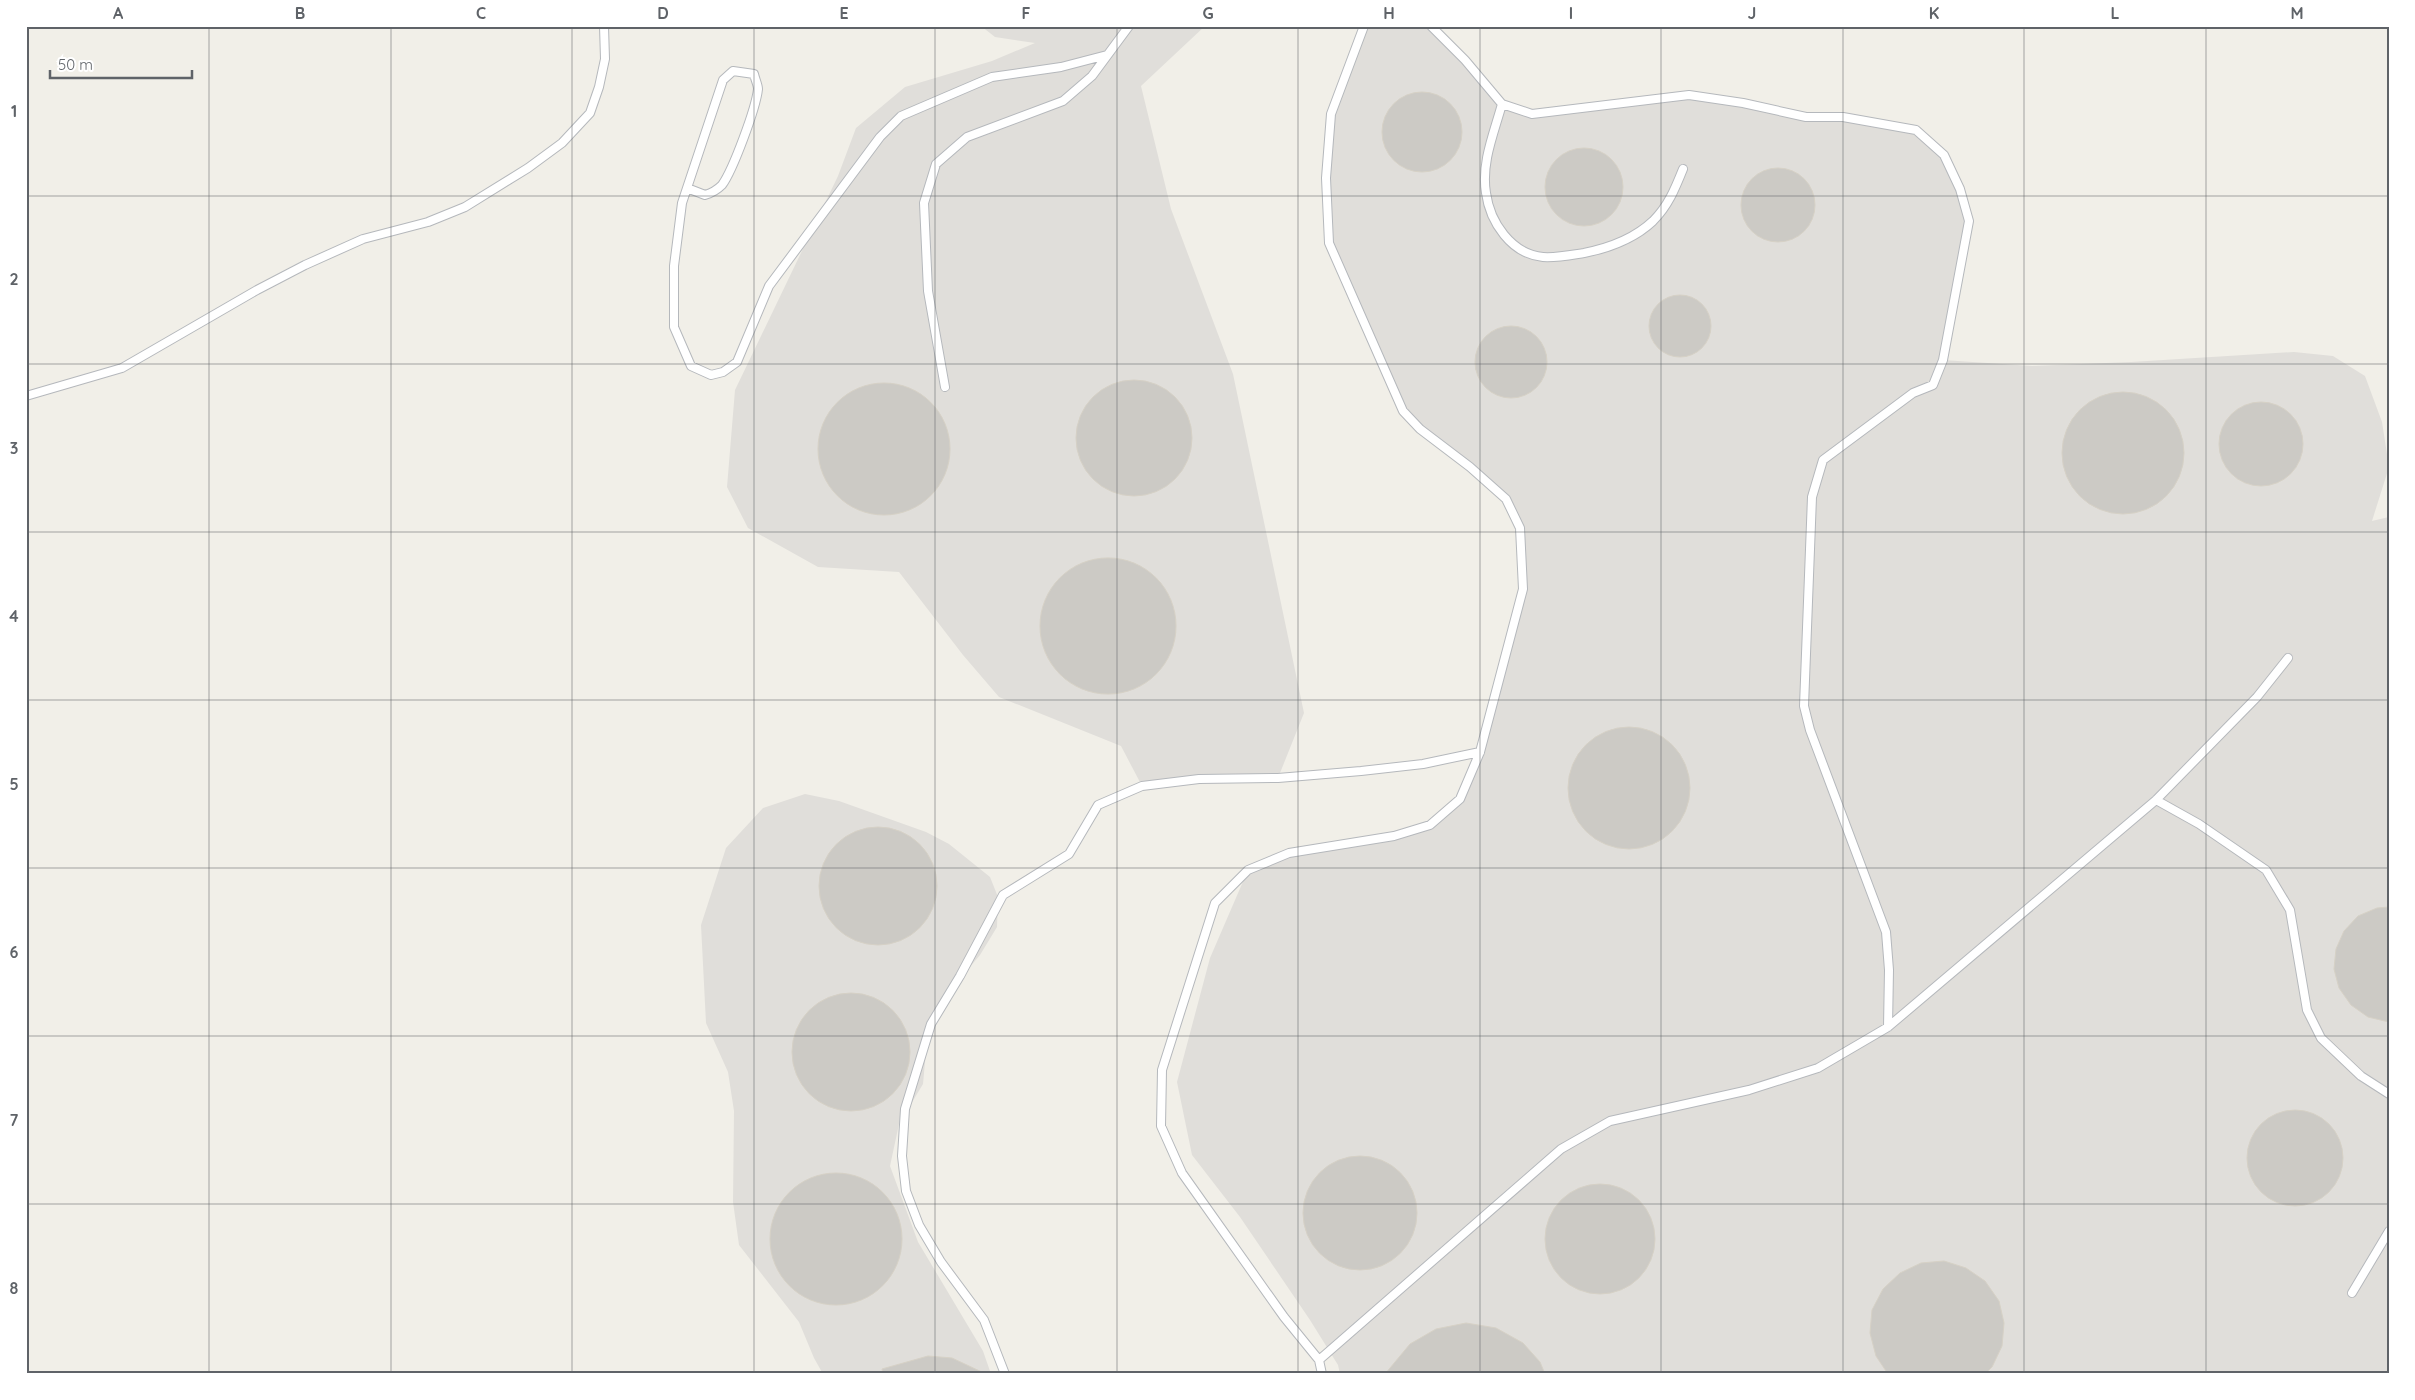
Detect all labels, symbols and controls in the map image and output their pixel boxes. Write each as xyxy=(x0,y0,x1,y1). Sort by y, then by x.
text: A xyxy=(113,3,124,23)
text: B xyxy=(295,3,305,23)
text: C xyxy=(476,3,486,23)
text: D xyxy=(657,3,669,23)
text: E xyxy=(839,3,849,23)
text: F xyxy=(1022,3,1031,23)
text: G xyxy=(1202,3,1214,23)
text: H xyxy=(1383,3,1395,23)
text: I xyxy=(1569,3,1573,23)
text: J xyxy=(1748,3,1756,23)
text: K xyxy=(1929,3,1939,23)
text: L xyxy=(2111,3,2120,23)
text: M xyxy=(2290,3,2304,23)
scale bar xyxy=(50,48,192,80)
text: 50 m xyxy=(58,55,93,74)
text: 1 xyxy=(11,101,17,121)
text: 2 xyxy=(9,269,19,289)
text: 3 xyxy=(10,438,18,458)
text: 4 xyxy=(9,606,19,626)
text: 5 xyxy=(9,774,19,794)
text: 6 xyxy=(10,942,19,962)
text: 7 xyxy=(10,1110,19,1130)
text: 8 xyxy=(10,1278,19,1298)

